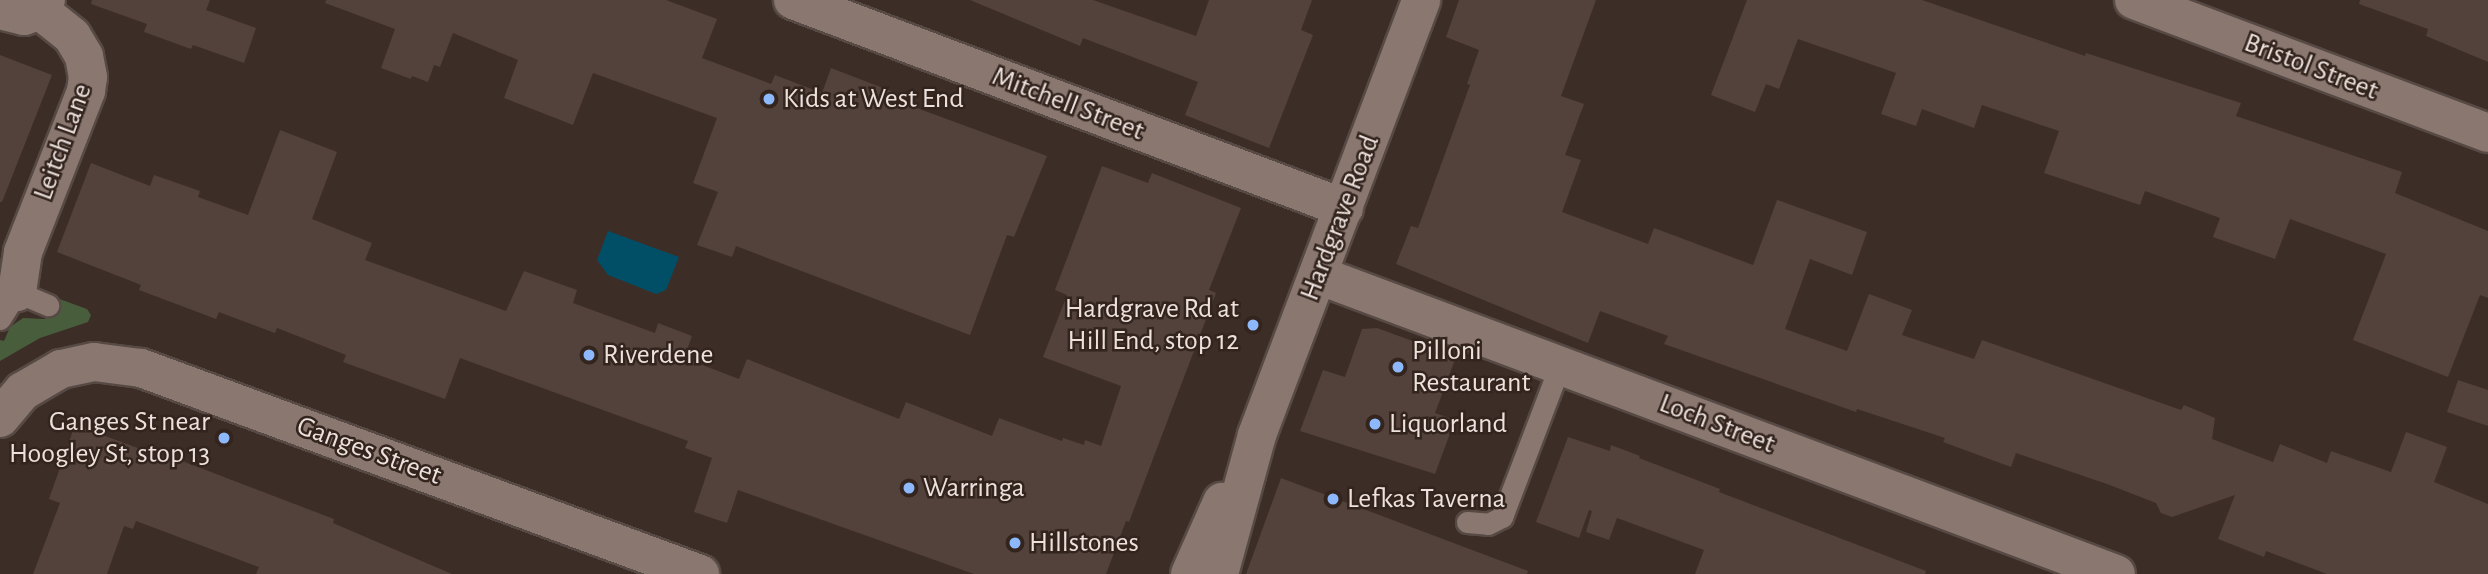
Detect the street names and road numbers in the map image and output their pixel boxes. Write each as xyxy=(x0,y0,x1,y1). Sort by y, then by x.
street label: Bristol Street xyxy=(2239,26,2383,108)
street label: Mitchell Street xyxy=(987,60,1149,148)
street label: Leitch Lane xyxy=(27,79,99,205)
street label: Hardgrave Road xyxy=(1293,131,1387,305)
street label: Loch Street xyxy=(1655,387,1779,461)
street label: Ganges Street xyxy=(292,409,446,493)

